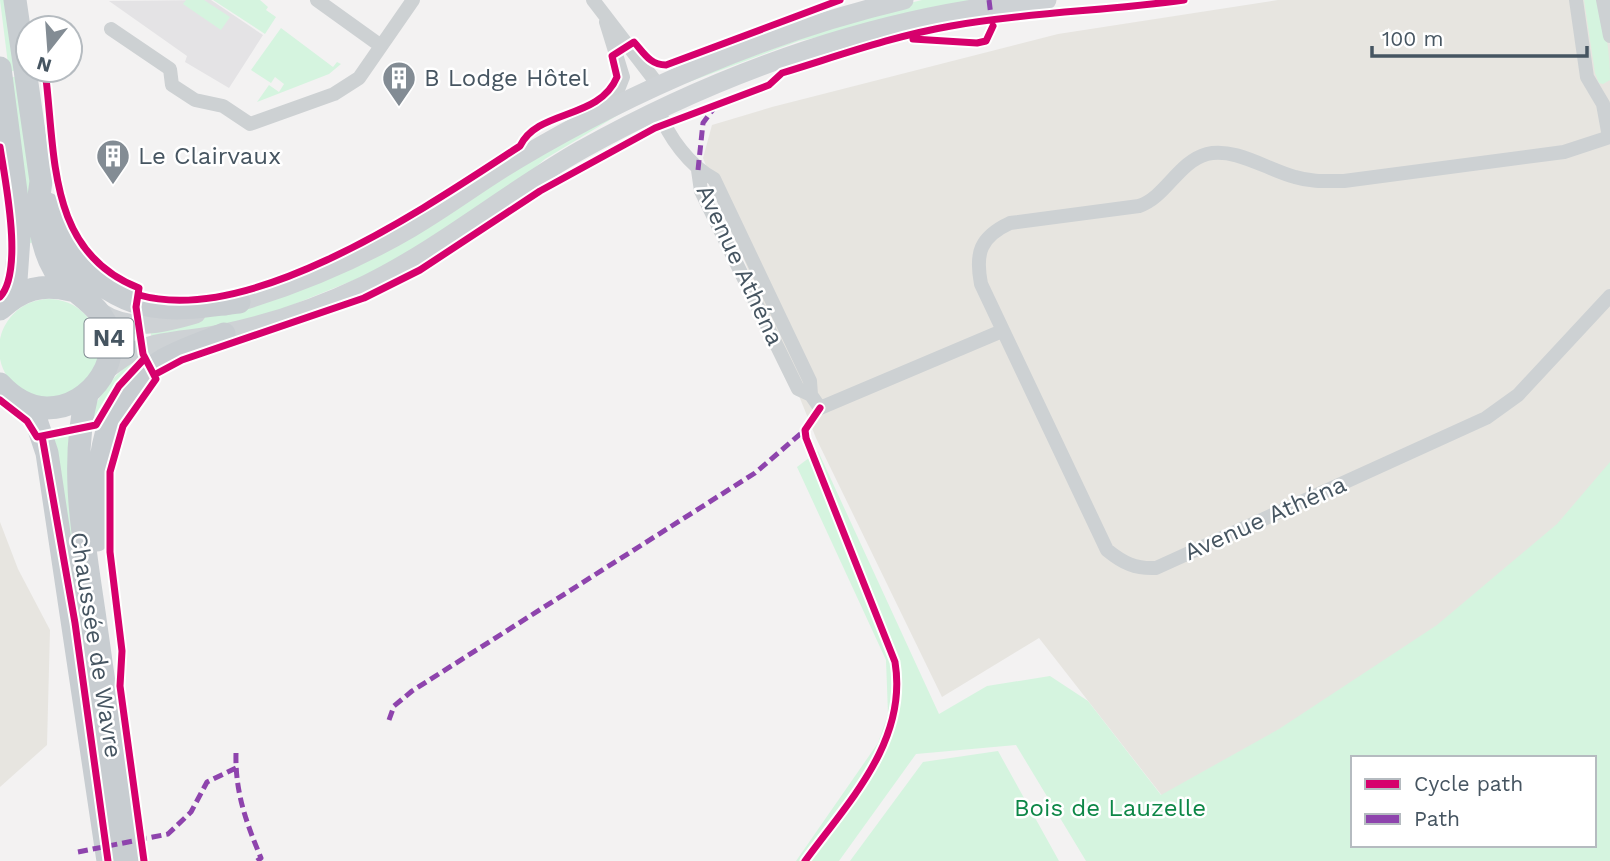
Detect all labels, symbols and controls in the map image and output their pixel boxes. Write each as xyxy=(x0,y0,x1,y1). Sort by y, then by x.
north arrow xyxy=(14,14,84,84)
scale bar xyxy=(1372,14,1587,58)
text: 100 m xyxy=(1382,26,1444,51)
text: N xyxy=(34,52,54,78)
building icon: B Lodge Hôtel xyxy=(380,59,418,108)
place label: B Lodge Hôtel xyxy=(424,64,590,92)
building icon: Le Clairvaux xyxy=(94,137,132,186)
place label: Le Clairvaux xyxy=(138,142,281,170)
street label: Avenue Athéna xyxy=(690,180,790,350)
road number: N4 xyxy=(84,318,134,358)
street label: Avenue Athéna xyxy=(1180,470,1350,566)
street label: Chaussée de Wavre xyxy=(64,530,128,760)
legend xyxy=(1351,756,1596,847)
text: Cycle path xyxy=(1414,771,1523,796)
park label: Bois de Lauzelle xyxy=(1014,794,1206,822)
text: Path xyxy=(1414,806,1460,831)

